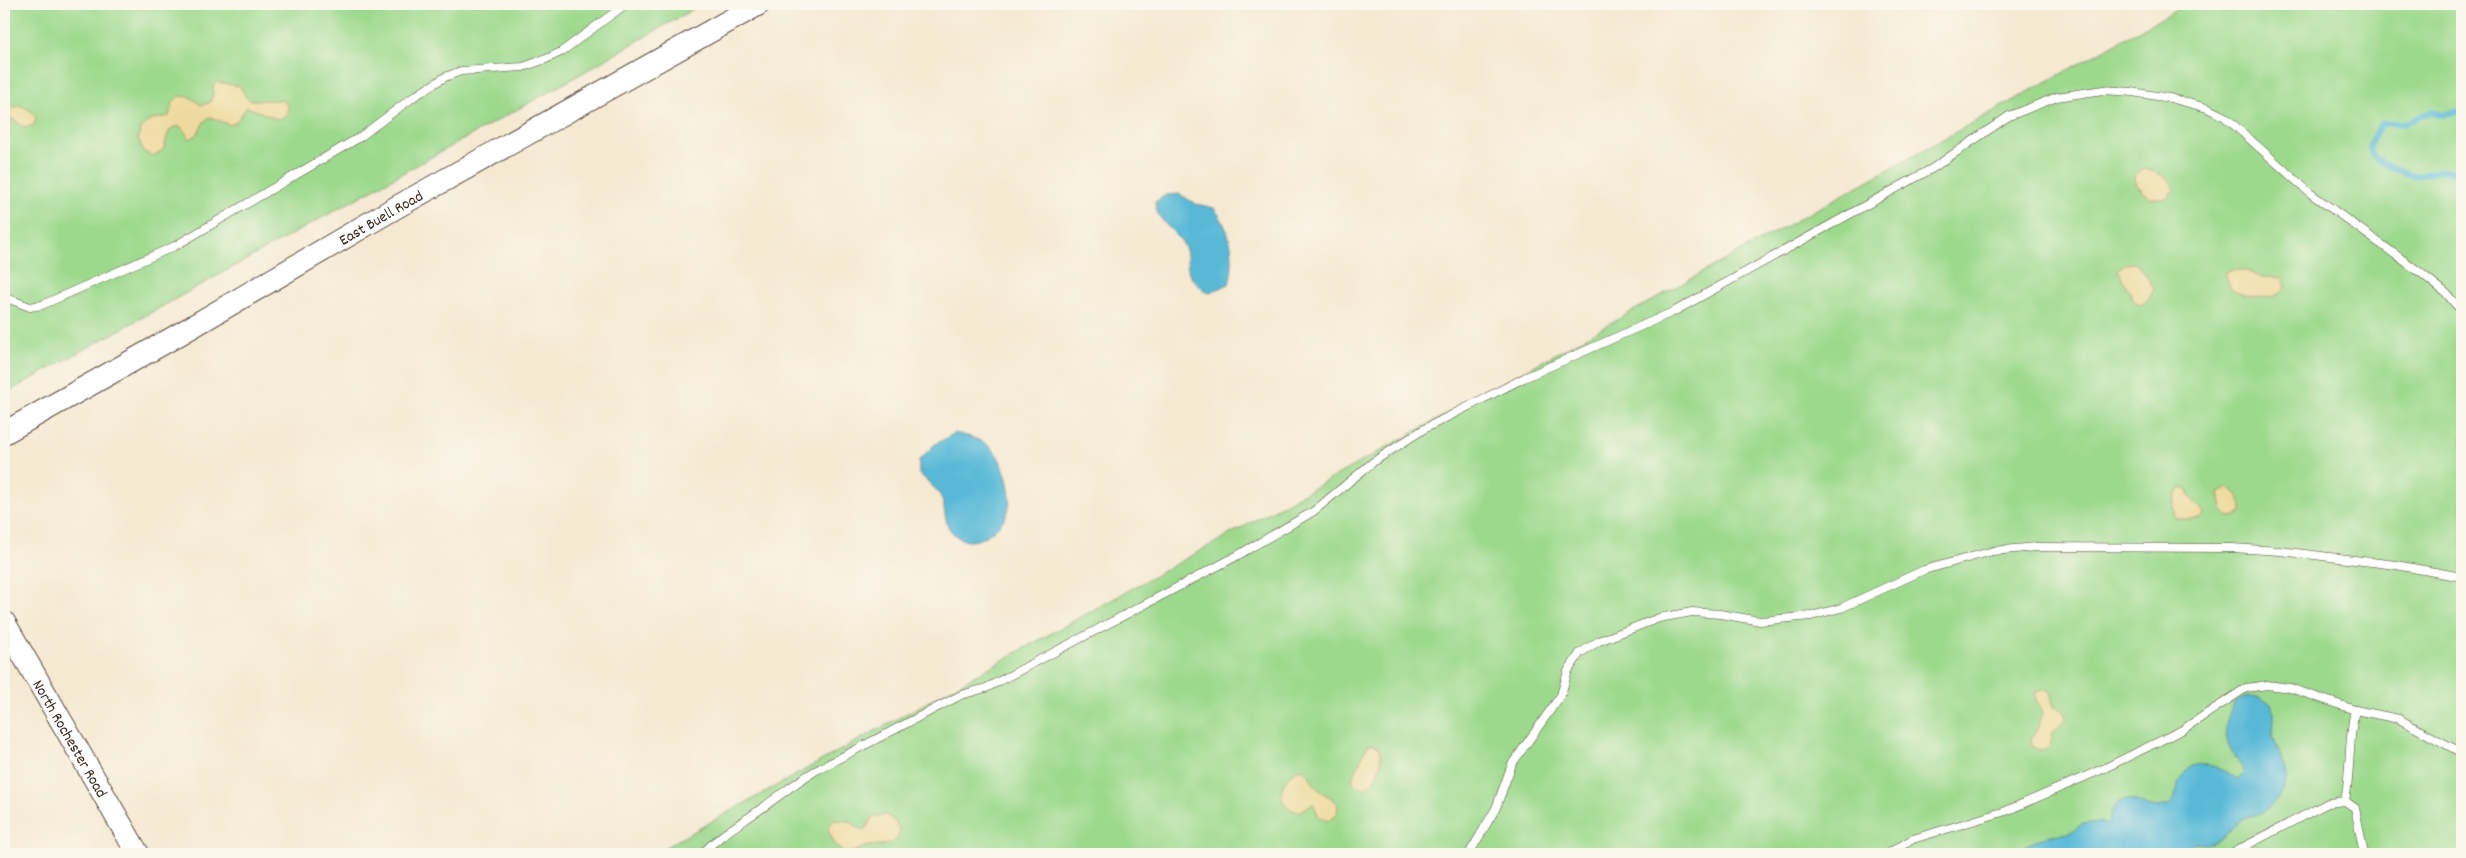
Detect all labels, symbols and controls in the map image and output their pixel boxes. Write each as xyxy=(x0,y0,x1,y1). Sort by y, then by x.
street label: East Buell Road xyxy=(335,186,428,252)
street label: North Rochester Road xyxy=(26,676,112,803)

